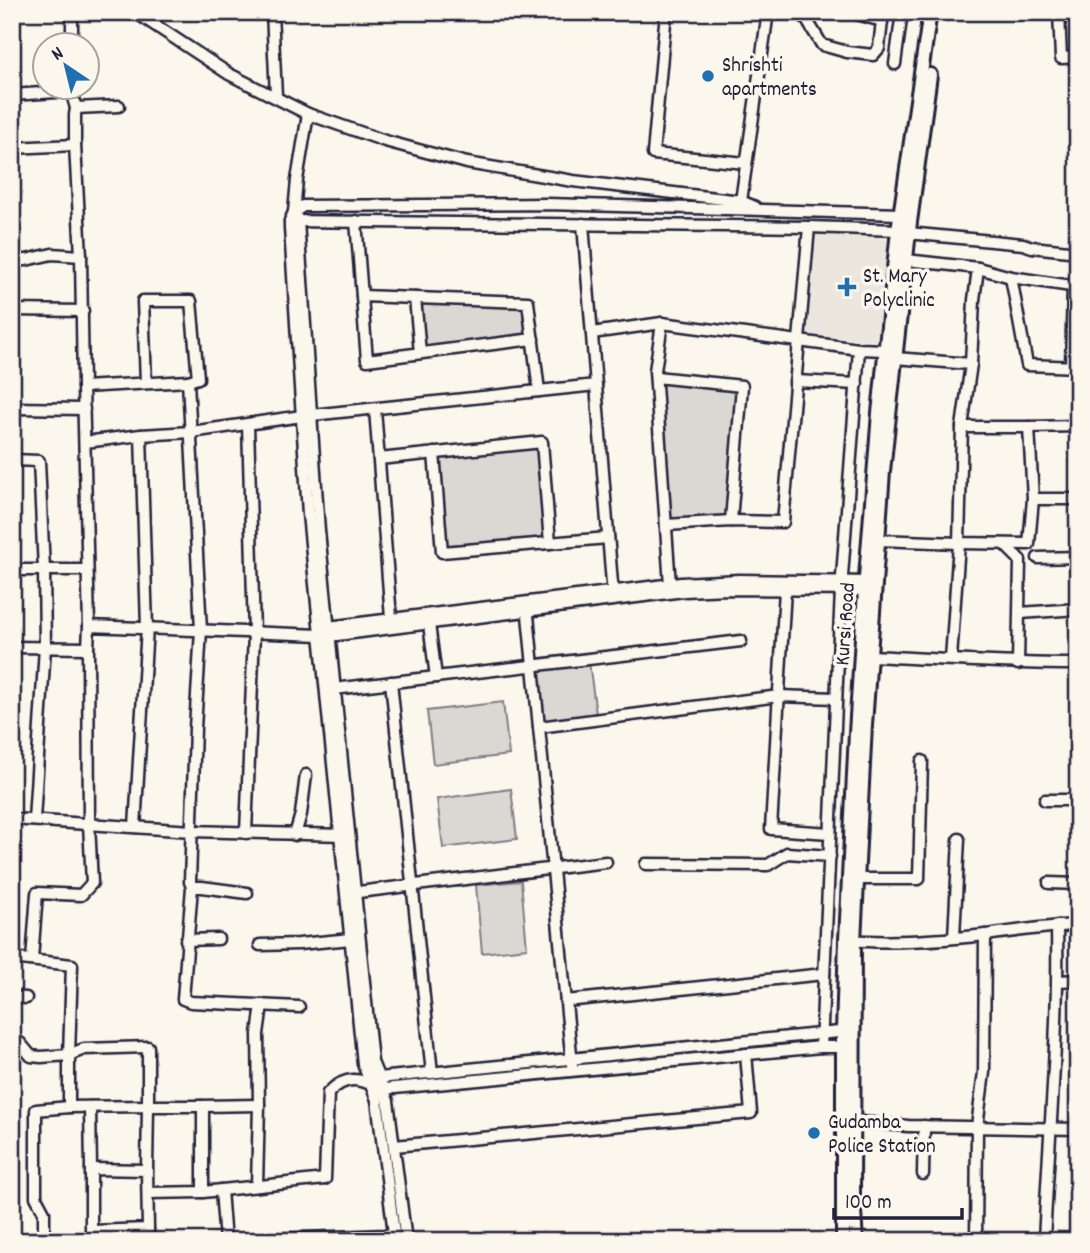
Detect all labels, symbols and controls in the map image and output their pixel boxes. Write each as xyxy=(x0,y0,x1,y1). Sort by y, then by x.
north arrow xyxy=(32,32,102,102)
text: N xyxy=(47,41,70,69)
place label: Shrishti apartments xyxy=(722,52,817,106)
marker: Shrishti apartments xyxy=(700,68,716,84)
place label: St. Mary Polyclinic xyxy=(863,263,935,317)
marker: St. Mary Polyclinic xyxy=(837,277,857,297)
street label: Kursi Road xyxy=(829,582,865,667)
place label: Gudamba Police Station xyxy=(828,1109,936,1163)
marker: Gudamba Police Station xyxy=(806,1125,822,1141)
scale bar xyxy=(834,1176,962,1220)
text: 100 m xyxy=(845,1189,892,1219)

